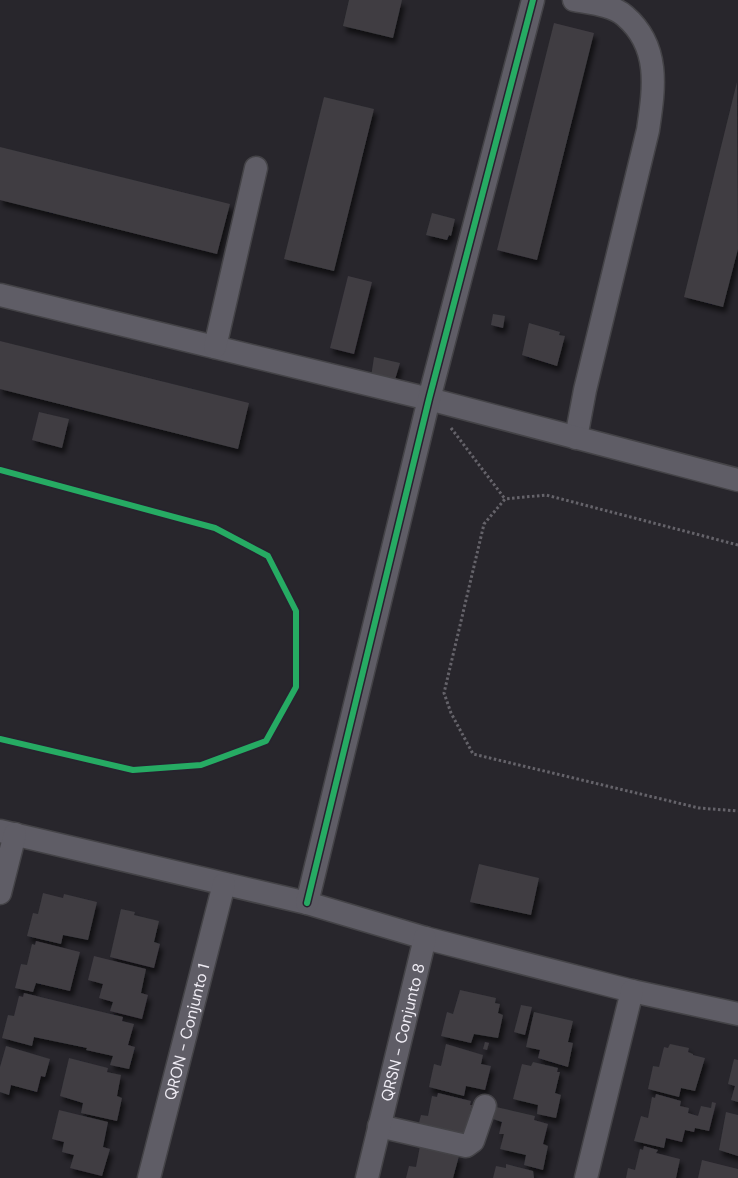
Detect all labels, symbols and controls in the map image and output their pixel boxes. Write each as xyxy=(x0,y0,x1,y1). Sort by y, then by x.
street label: QRON - Conjunto 1 xyxy=(159,961,214,1102)
street label: QRSN - Conjunto 8 xyxy=(376,961,430,1104)

